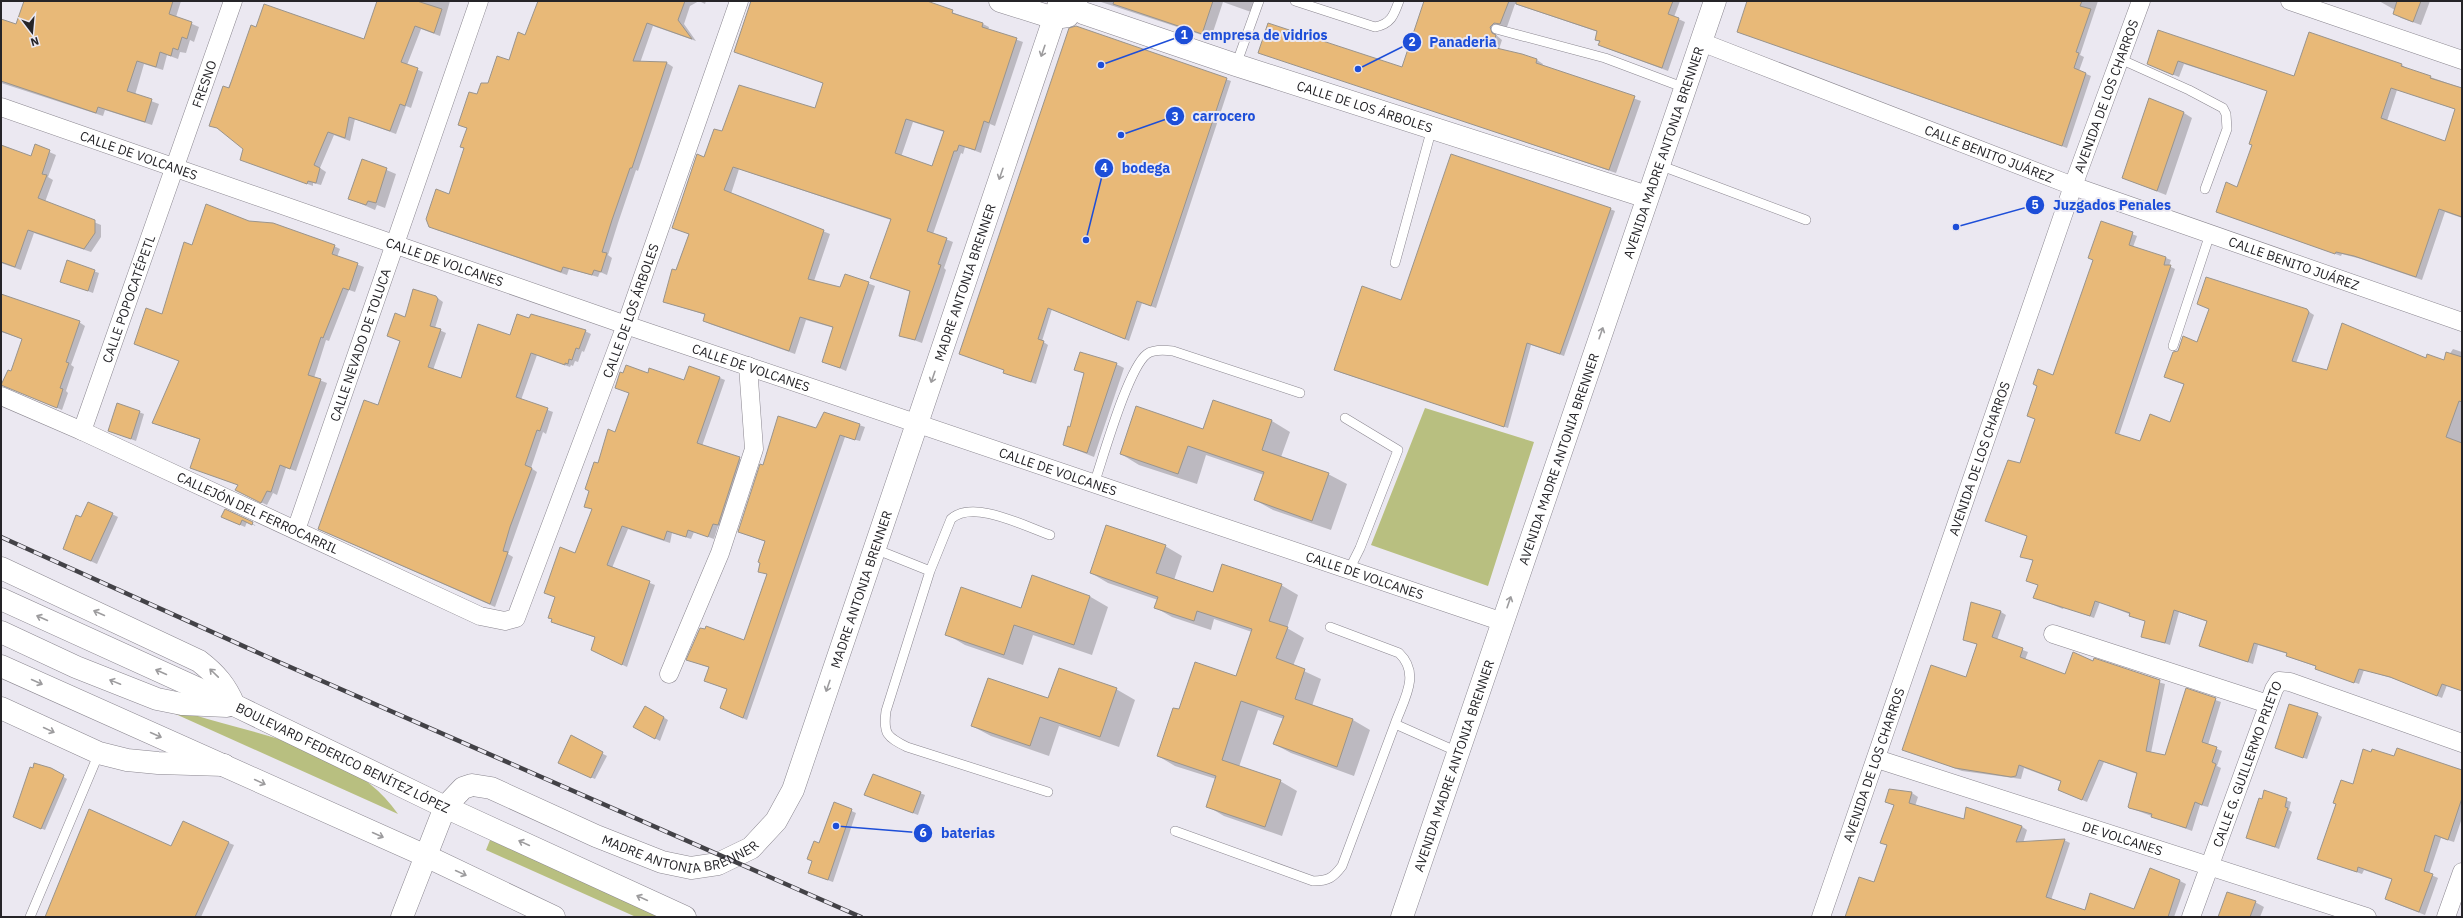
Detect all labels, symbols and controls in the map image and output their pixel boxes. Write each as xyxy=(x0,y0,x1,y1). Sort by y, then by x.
north arrow xyxy=(12,12,52,52)
street label: AVENIDA DE LOS CHARROS xyxy=(2071,17,2142,175)
callout: empresa de vidrios xyxy=(1174,22,1335,48)
text: empresa de vidrios xyxy=(1202,26,1328,44)
text: 1 xyxy=(1180,27,1188,42)
callout: Panaderia xyxy=(1402,29,1505,55)
text: Panaderia xyxy=(1429,33,1497,51)
text: N xyxy=(29,34,41,49)
text: 2 xyxy=(1408,34,1416,49)
street label: AVENIDA MADRE ANTONIA BRENNER xyxy=(1620,44,1708,261)
one-way arrow xyxy=(1038,45,1046,57)
street label: FRESNO xyxy=(188,58,221,110)
street label: CALLE DE LOS ÁRBOLES xyxy=(1295,77,1435,137)
callout: carrocero xyxy=(1165,103,1264,129)
text: carrocero xyxy=(1193,107,1256,125)
text: 3 xyxy=(1171,109,1179,124)
street label: CALLE BENITO JUÁREZ xyxy=(1922,121,2056,187)
street label: CALLE DE VOLCANES xyxy=(78,127,200,184)
callout: bodega xyxy=(1094,155,1179,181)
text: bodega xyxy=(1122,159,1170,177)
text: 4 xyxy=(1100,160,1108,175)
one-way arrow xyxy=(997,168,1004,181)
callout: Juzgados Penales xyxy=(2025,192,2179,218)
text: Juzgados Penales xyxy=(2053,196,2171,214)
text: 5 xyxy=(2031,197,2039,212)
street label: MADRE ANTONIA BRENNER xyxy=(931,202,1000,364)
street label: CALLE POPOCATÉPETL xyxy=(99,232,159,365)
street label: CALLE BENITO JUÁREZ xyxy=(2226,233,2362,295)
street label: CALLE DE VOLCANES xyxy=(384,234,506,291)
street label: CALLE DE LOS ÁRBOLES xyxy=(599,241,663,380)
street label: CALLE NEVADO DE TOLUCA xyxy=(326,266,395,424)
one-way arrow xyxy=(1598,327,1605,340)
street label: CALLE DE VOLCANES xyxy=(690,340,812,396)
street label: AVENIDA MADRE ANTONIA BRENNER xyxy=(1515,351,1603,567)
one-way arrow xyxy=(928,371,936,383)
street label: AVENIDA DE LOS CHARROS xyxy=(1945,379,2014,538)
street label: CALLE DE VOLCANES xyxy=(997,444,1119,500)
street label: CALLEJÓN DEL FERROCARRIL xyxy=(174,468,341,558)
street label: MADRE ANTONIA BRENNER xyxy=(827,509,896,670)
street label: CALLE DE VOLCANES xyxy=(1304,548,1426,604)
one-way arrow xyxy=(1506,596,1514,608)
one-way arrow xyxy=(93,609,105,616)
one-way arrow xyxy=(37,614,49,621)
street label: AVENIDA MADRE ANTONIA BRENNER xyxy=(1410,658,1498,874)
one-way arrow xyxy=(155,668,167,675)
one-way arrow xyxy=(209,668,219,678)
one-way arrow xyxy=(110,678,122,686)
street label: CALLE G. GUILLERMO PRIETO xyxy=(2209,678,2286,850)
one-way arrow xyxy=(30,679,42,686)
one-way arrow xyxy=(824,680,832,692)
street label: AVENIDA DE LOS CHARROS xyxy=(1839,686,1908,844)
street label: BOULEVARD FEDERICO BENÍTEZ LÓPEZ xyxy=(233,699,453,817)
one-way arrow xyxy=(43,727,55,734)
one-way arrow xyxy=(149,732,161,739)
one-way arrow xyxy=(253,779,265,786)
street label: DE VOLCANES xyxy=(2080,818,2165,860)
callout: baterias xyxy=(913,820,1003,846)
text: baterias xyxy=(941,824,995,842)
text: 6 xyxy=(919,825,927,840)
street label: MADRE ANTONIA BRENNER xyxy=(595,828,761,846)
text: MADRE ANTONIA BRENNER xyxy=(599,831,763,877)
one-way arrow xyxy=(372,832,384,839)
one-way arrow xyxy=(518,839,530,847)
one-way arrow xyxy=(455,870,467,877)
one-way arrow xyxy=(636,894,648,901)

